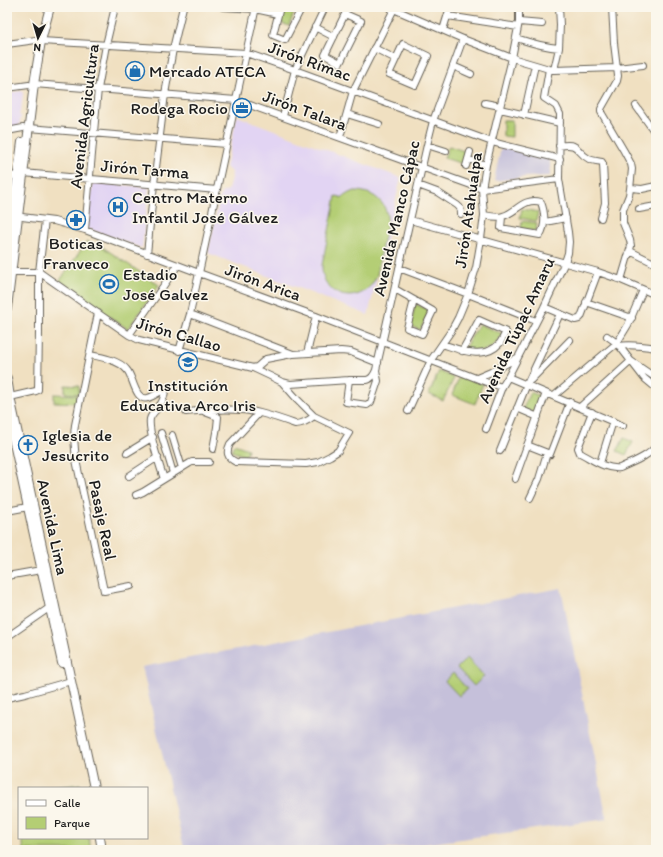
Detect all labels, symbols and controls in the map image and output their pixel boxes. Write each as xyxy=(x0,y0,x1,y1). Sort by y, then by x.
north arrow xyxy=(18,18,58,58)
street label: Jirón Rímac xyxy=(266,37,354,85)
text: N xyxy=(33,41,41,54)
street label: Avenida Agricultura xyxy=(65,42,103,190)
shop icon: Mercado ATECA xyxy=(124,60,146,82)
place label: Mercado ATECA xyxy=(149,61,266,81)
street label: Jirón Talara xyxy=(260,86,350,135)
office icon: Rodega Rocio xyxy=(231,97,253,119)
place label: Rodega Rocio xyxy=(131,98,228,118)
street label: Avenida Manco Cápac xyxy=(368,138,424,298)
street label: Jirón Atahualpa xyxy=(450,151,486,269)
street label: Jirón Tarma xyxy=(100,155,190,183)
place label: Centro Materno Infantil José Gálvez xyxy=(132,187,278,227)
hospital icon: Centro Materno Infantil José Gálvez xyxy=(107,196,129,218)
pharmacy icon: Boticas Franveco xyxy=(65,209,87,231)
place label: Boticas Franveco xyxy=(43,233,109,273)
street label: Avenida Túpac Amaru xyxy=(473,253,559,406)
street label: Jirón Arica xyxy=(222,259,304,305)
place label: Estadio José Galvez xyxy=(123,264,208,304)
sports icon: Estadio José Galvez xyxy=(98,273,120,295)
street label: Jirón Callao xyxy=(134,312,224,356)
school or university icon: Institución Educativa Arco Iris xyxy=(177,351,199,373)
place label: Institución Educativa Arco Iris xyxy=(120,375,256,415)
place label: Iglesia de Jesucrito xyxy=(42,425,112,465)
church icon: Iglesia de Jesucrito xyxy=(17,434,39,456)
street label: Avenida Lima xyxy=(33,477,73,577)
street label: Pasaje Real xyxy=(85,478,121,562)
legend xyxy=(18,787,148,839)
text: Calle xyxy=(54,796,81,810)
text: Parque xyxy=(54,816,90,830)

